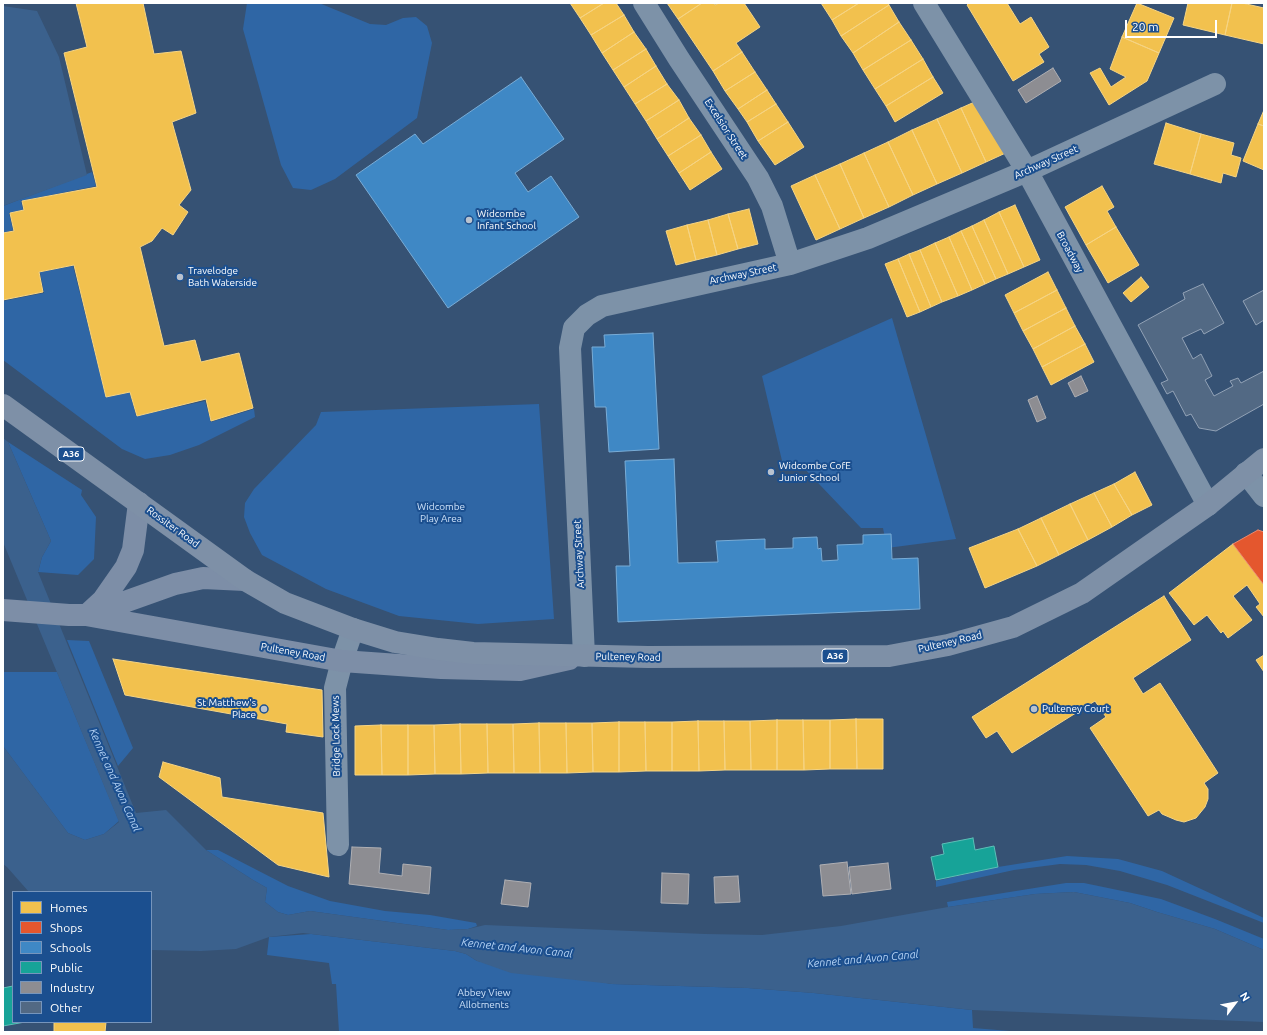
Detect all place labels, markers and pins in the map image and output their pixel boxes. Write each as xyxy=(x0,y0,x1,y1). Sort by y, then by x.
place label: Widcombe Infant School xyxy=(477,208,536,232)
marker: Widcombe Infant School xyxy=(464,215,474,225)
place label: Travelodge Bath Waterside xyxy=(188,265,257,288)
marker: Travelodge Bath Waterside xyxy=(175,272,185,282)
place label: Widcombe CofE Junior School xyxy=(779,460,851,484)
marker: Widcombe CofE Junior School xyxy=(766,467,776,477)
place label: St Matthew's Place xyxy=(197,697,256,720)
place label: Pulteney Court xyxy=(1042,703,1109,715)
marker: St Matthew's Place xyxy=(259,704,269,714)
marker: Pulteney Court xyxy=(1029,704,1039,714)

